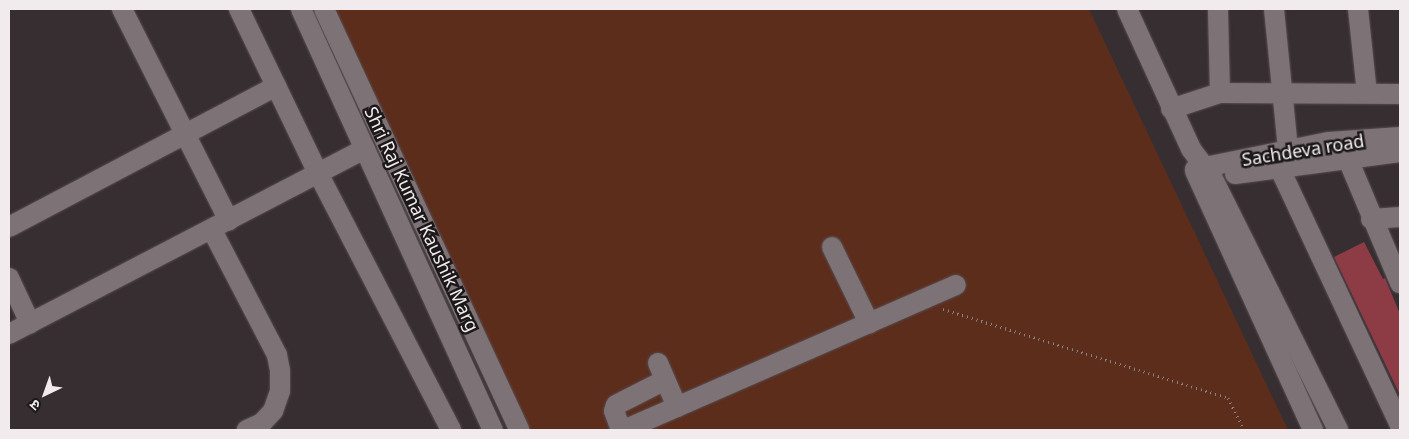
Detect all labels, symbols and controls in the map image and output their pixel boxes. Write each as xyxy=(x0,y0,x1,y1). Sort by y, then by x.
street label: Shri Raj Kumar Kaushik Marg xyxy=(360,103,484,335)
street label: Sachdeva road xyxy=(1240,130,1366,170)
north arrow xyxy=(20,369,70,419)
text: उ xyxy=(25,396,44,415)

